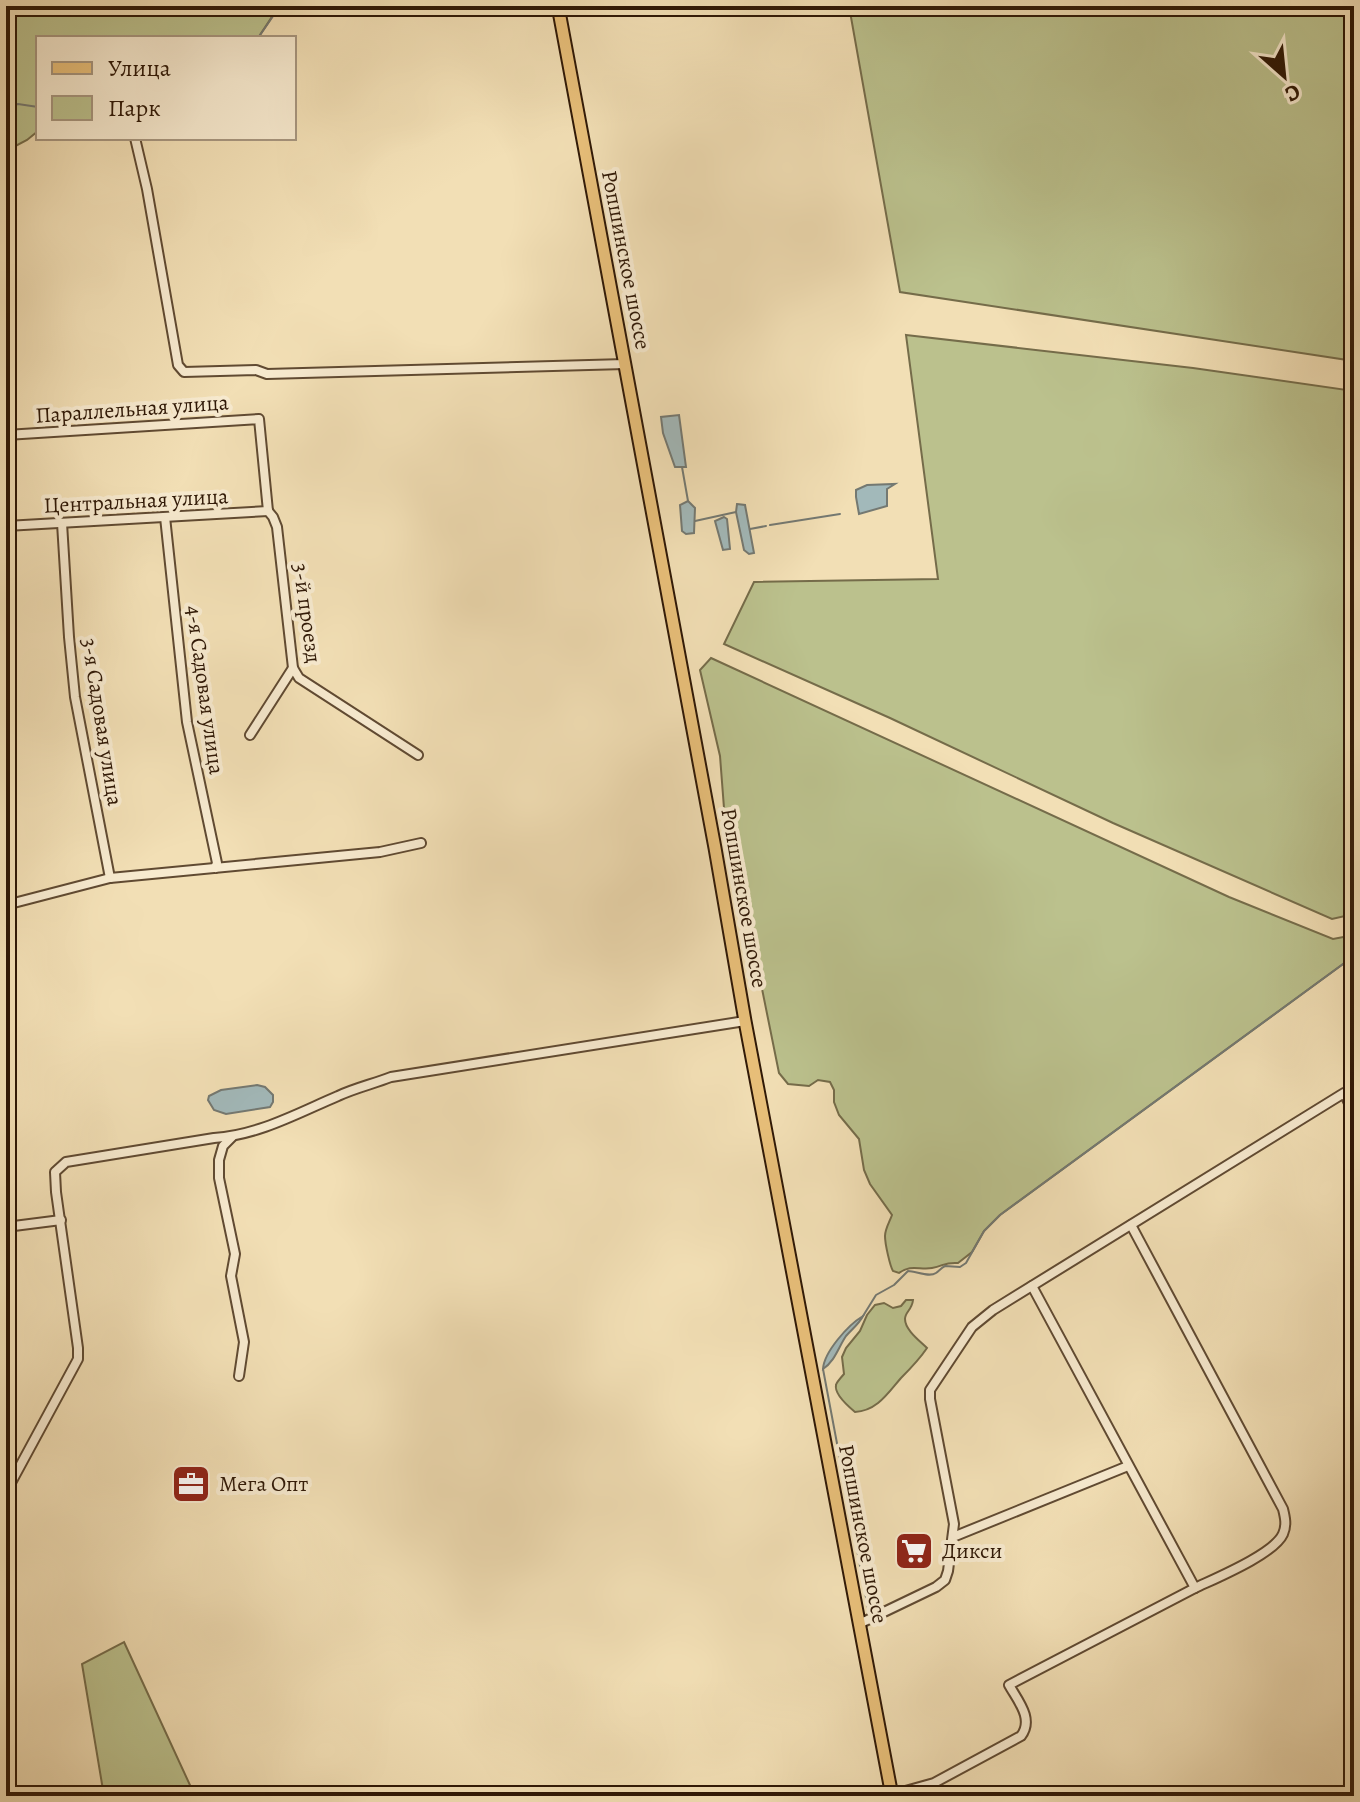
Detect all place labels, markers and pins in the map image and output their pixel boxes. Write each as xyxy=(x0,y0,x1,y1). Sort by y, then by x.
office icon: Мега Опт xyxy=(170,1463,212,1505)
place label: Мега Опт xyxy=(219,1469,309,1499)
supermarket icon: Дикси xyxy=(893,1530,935,1572)
place label: Дикси xyxy=(942,1536,1002,1566)

